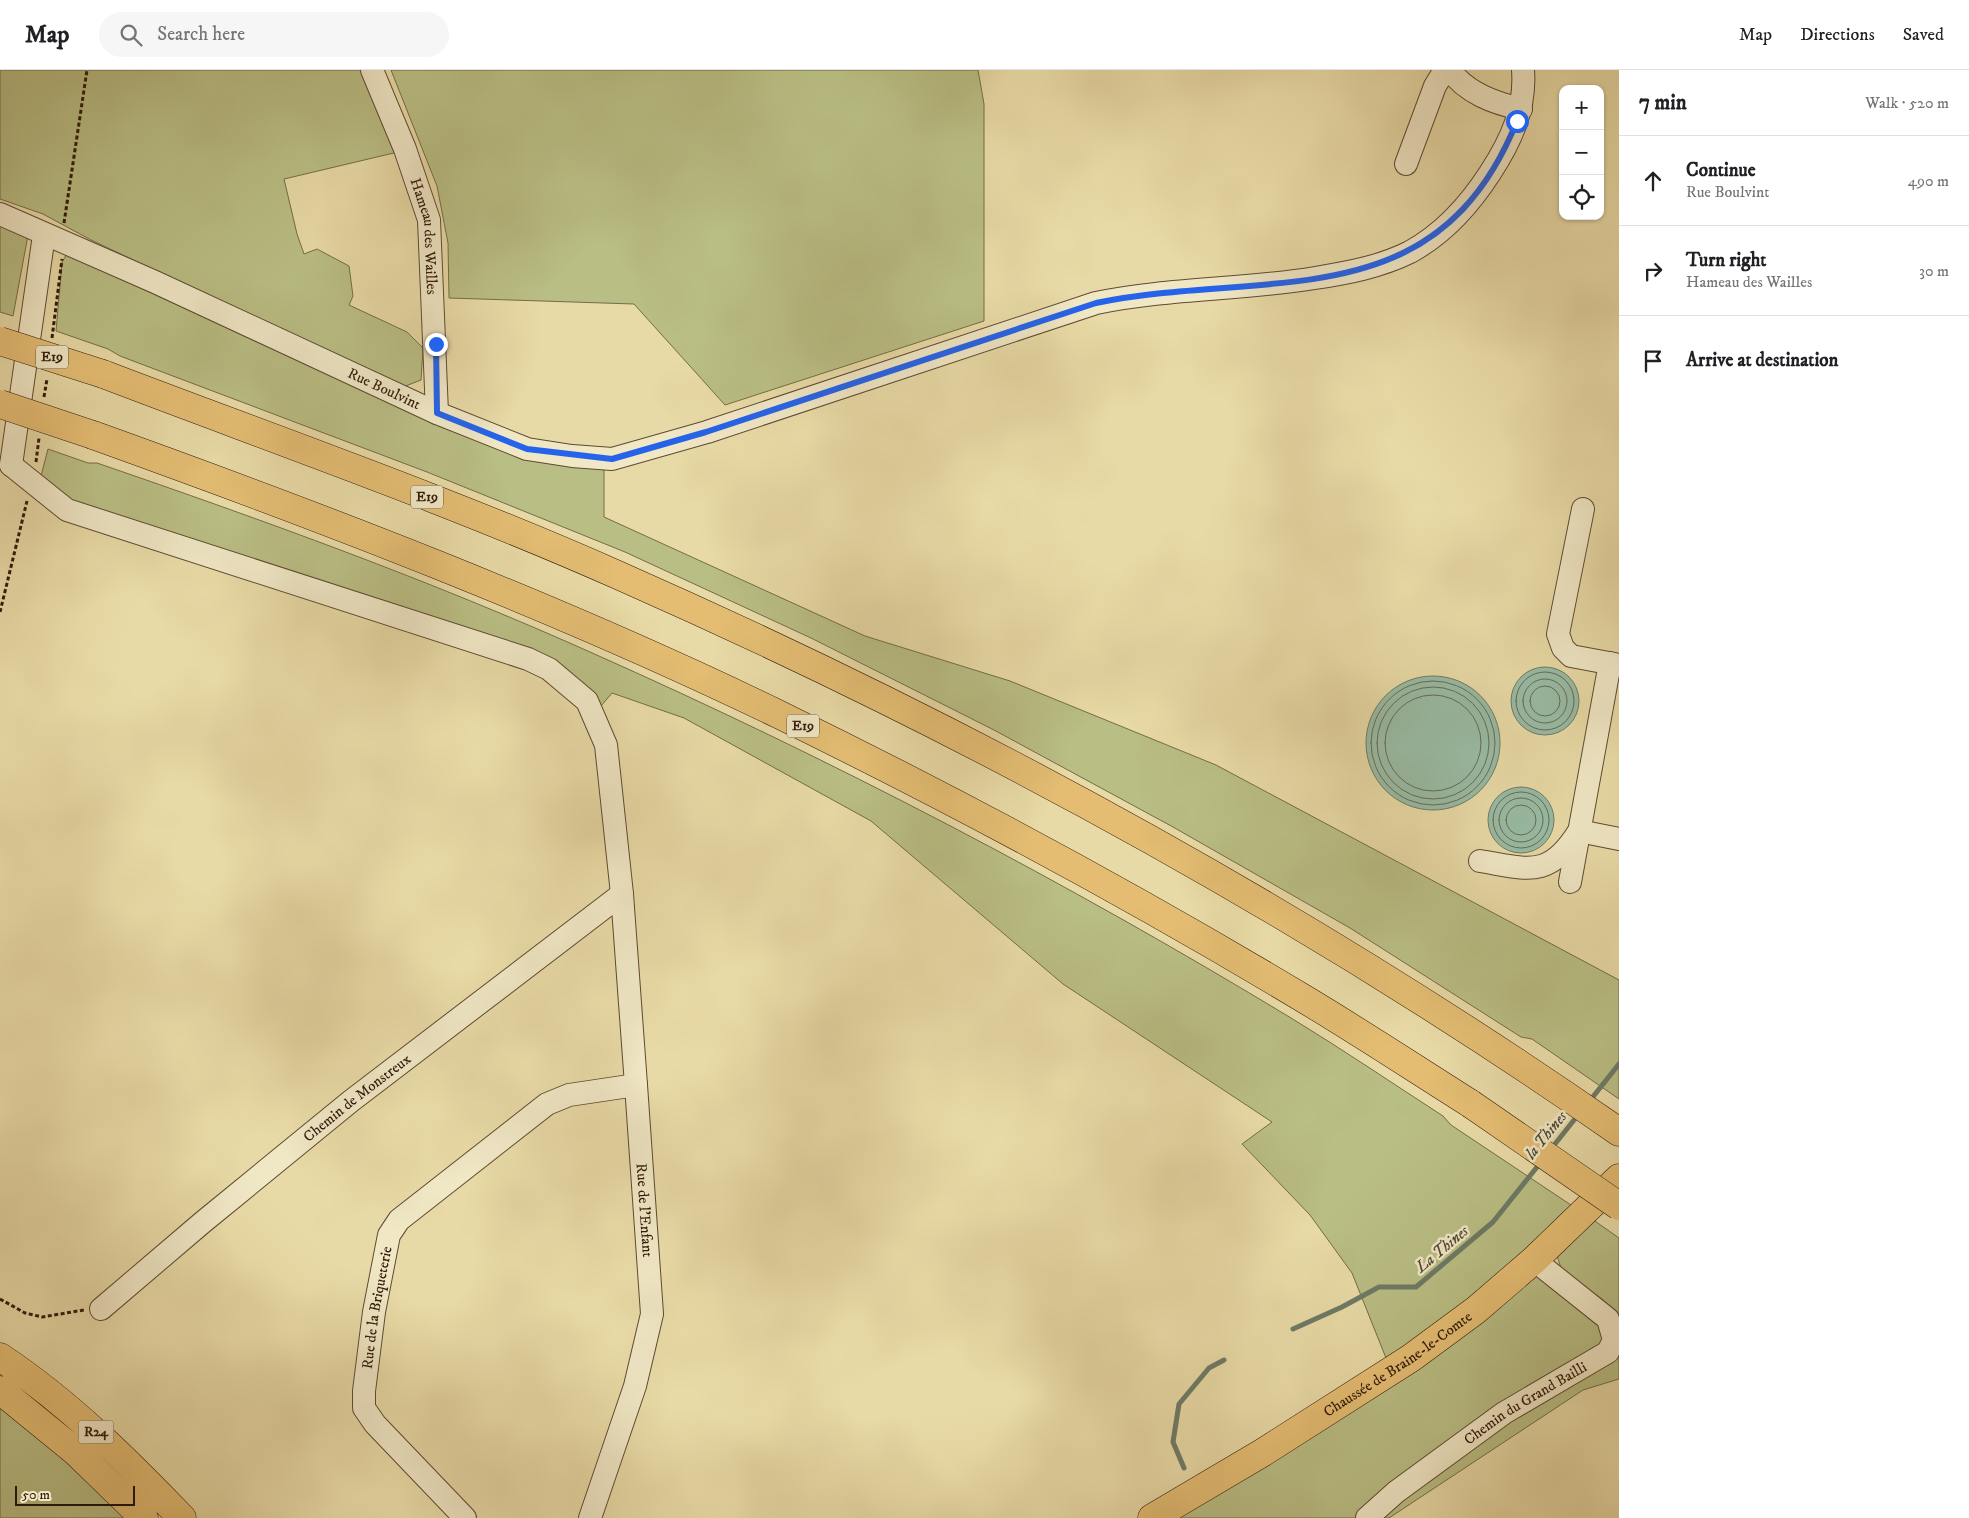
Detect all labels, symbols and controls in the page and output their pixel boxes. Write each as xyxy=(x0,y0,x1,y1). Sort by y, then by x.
search box xyxy=(99,12,449,57)
text: Map xyxy=(25,20,69,50)
icon: search xyxy=(117,21,145,49)
text: Search here xyxy=(157,23,245,46)
text: Map xyxy=(1739,24,1772,46)
text: Directions xyxy=(1800,24,1875,46)
text: Saved xyxy=(1903,24,1944,46)
map controls xyxy=(1559,85,1604,220)
button: + xyxy=(1559,85,1604,130)
text: 7 min xyxy=(1639,90,1687,116)
text: Walk · 520 m xyxy=(1865,93,1949,113)
route start xyxy=(1506,110,1529,133)
button: − xyxy=(1559,130,1604,175)
text: Continue xyxy=(1686,159,1756,182)
icon: ahead xyxy=(1639,167,1667,195)
text: 490 m xyxy=(1908,171,1949,191)
street label: Hameau des Wailles xyxy=(406,175,442,295)
button: locate xyxy=(1559,175,1604,220)
text: Rue Boulvint xyxy=(1686,182,1769,202)
text: Turn right xyxy=(1686,249,1766,272)
icon: right xyxy=(1639,257,1667,285)
text: 30 m xyxy=(1919,261,1949,281)
text: Hameau des Wailles xyxy=(1686,272,1812,292)
route end xyxy=(425,333,448,356)
road number: E19 xyxy=(36,346,68,368)
icon: arrive xyxy=(1639,347,1667,375)
text: Arrive at destination xyxy=(1686,349,1838,372)
street label: Rue Boulvint xyxy=(345,363,424,414)
road number: E19 xyxy=(411,486,443,508)
road number: E19 xyxy=(787,714,819,738)
street label: Chemin de Monstreux xyxy=(299,1049,415,1146)
water label: la Thines xyxy=(1520,1106,1572,1164)
street label: Rue de l'Enfant xyxy=(632,1163,658,1258)
water label: La Thines xyxy=(1411,1220,1473,1278)
street label: Rue de la Briqueterie xyxy=(357,1245,396,1370)
street label: Chaussée de Braine-le-Comte xyxy=(1320,1307,1476,1421)
street label: Chemin du Grand Bailli xyxy=(1460,1357,1590,1449)
road number: R24 xyxy=(78,1420,114,1444)
scale bar xyxy=(15,1483,135,1506)
text: 50 m xyxy=(22,1486,50,1504)

